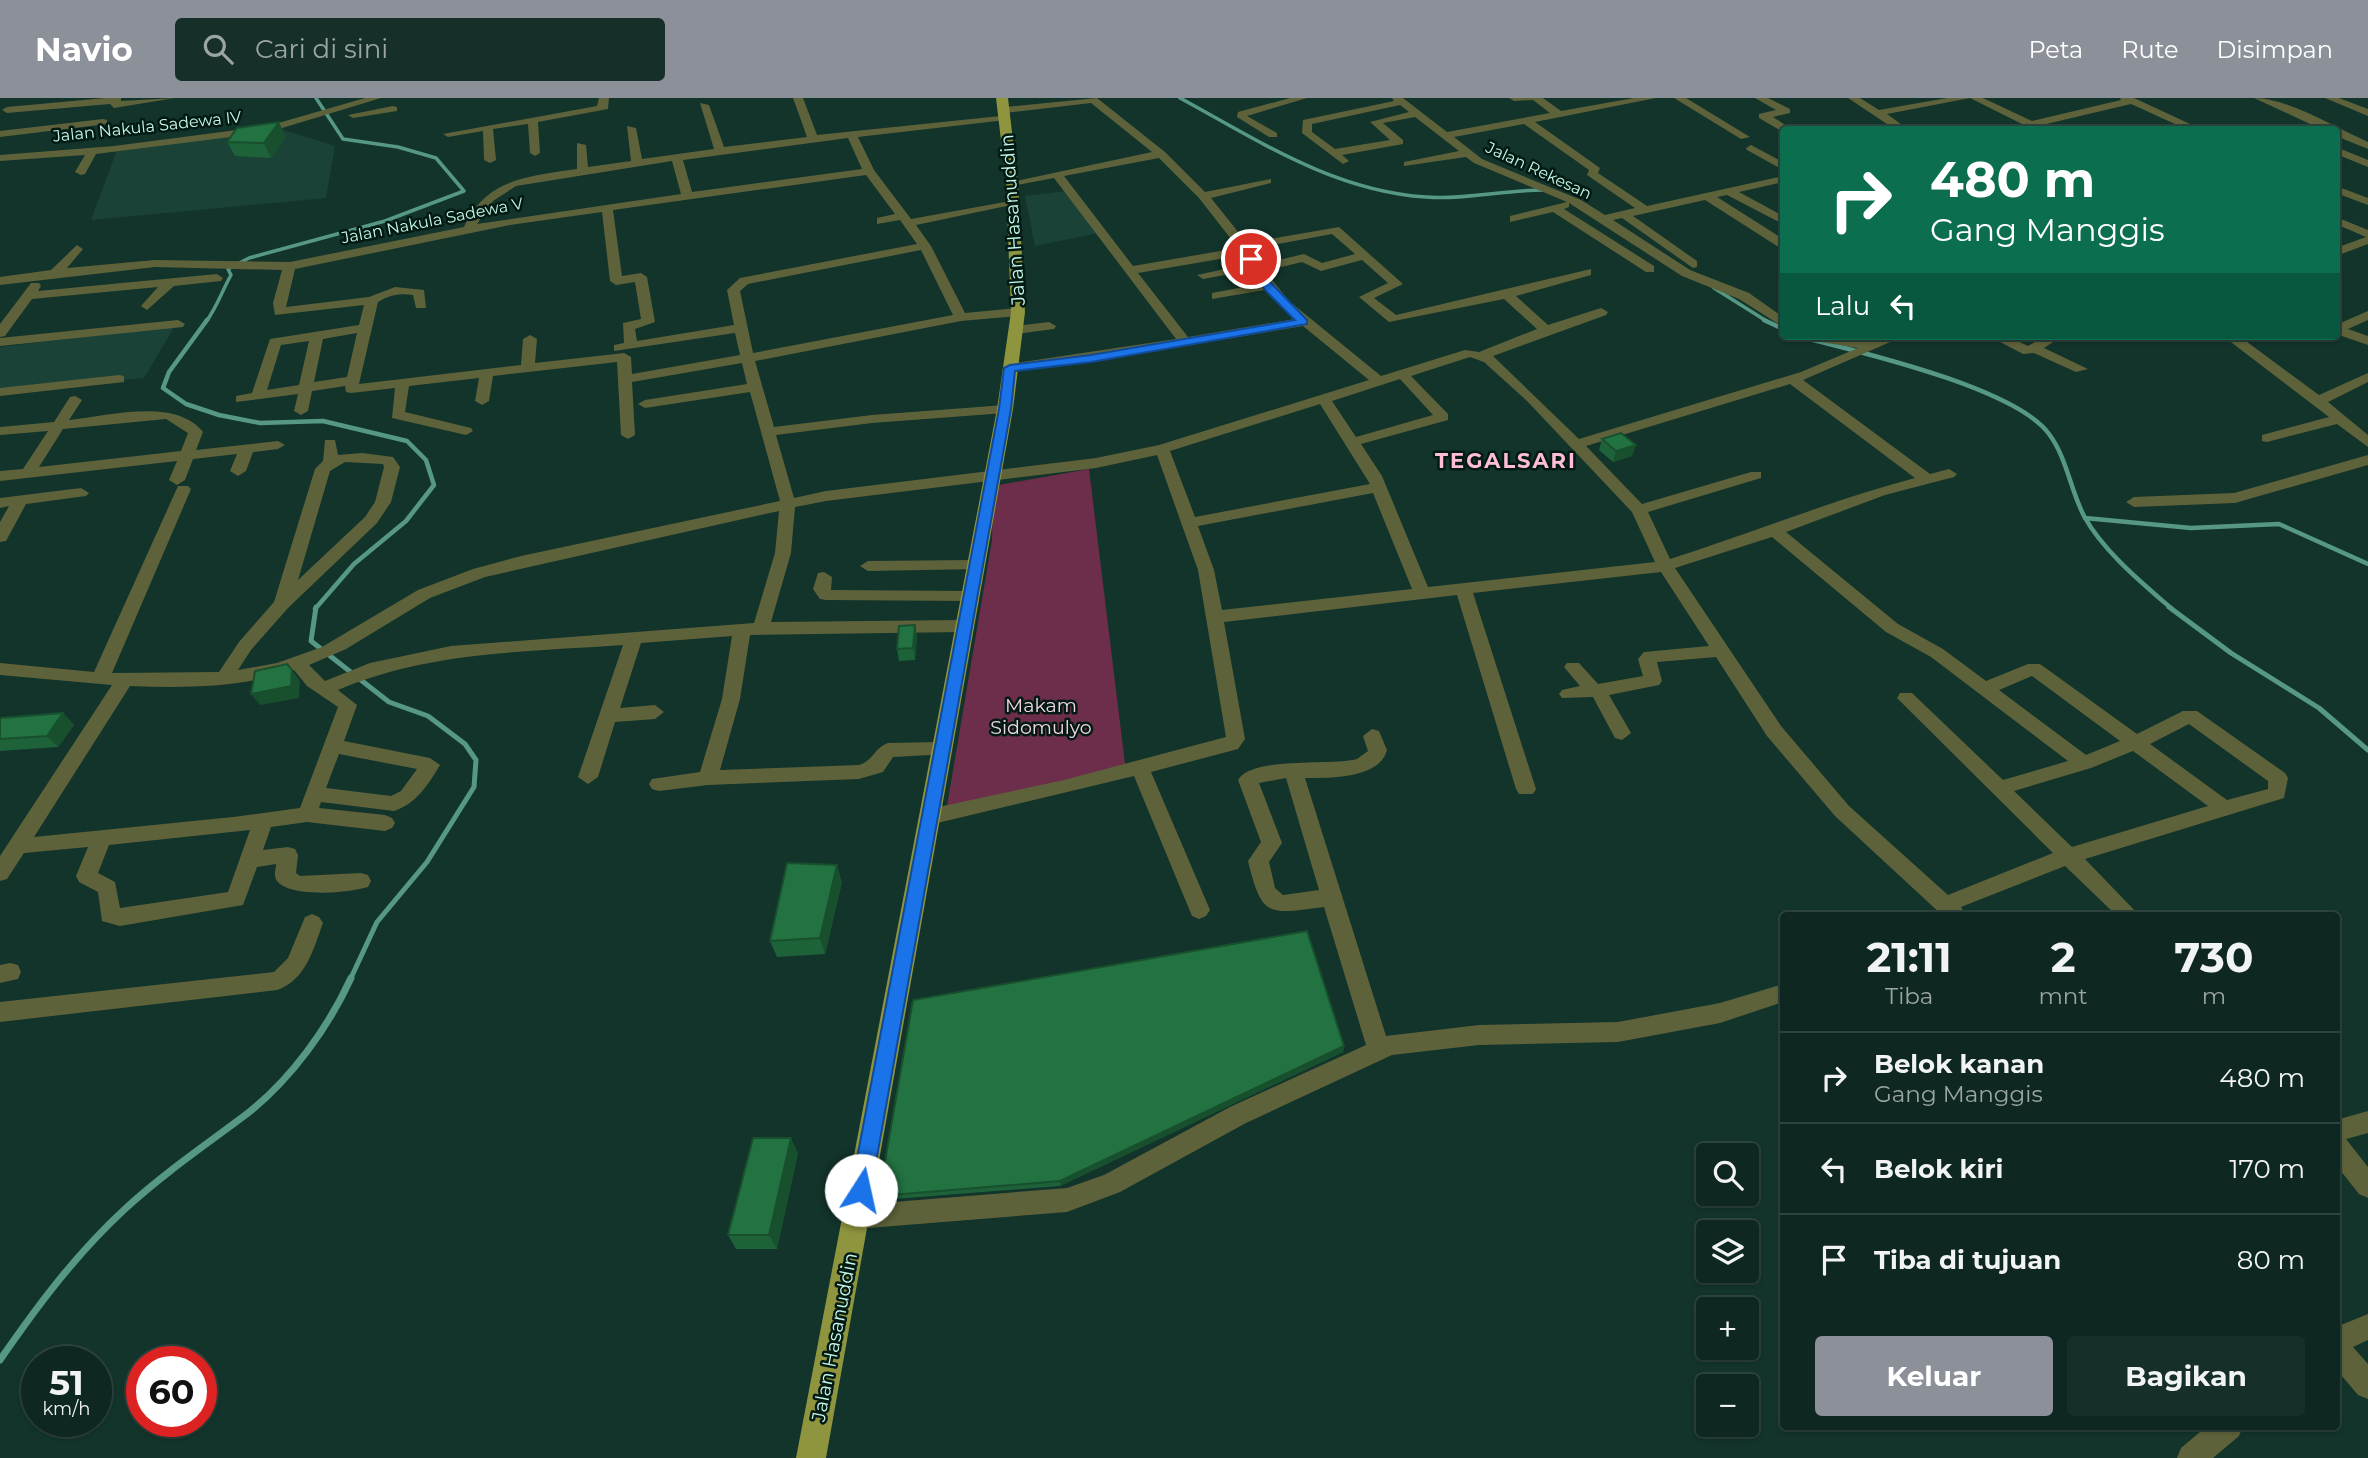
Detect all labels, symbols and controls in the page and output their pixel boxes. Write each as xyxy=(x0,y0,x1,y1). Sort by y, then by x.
search box xyxy=(175,18,665,81)
text: Navio xyxy=(35,29,133,69)
icon: search xyxy=(199,30,237,68)
text: Cari di sini xyxy=(255,33,388,65)
text: Peta xyxy=(2028,35,2083,64)
text: Rute xyxy=(2121,35,2179,64)
text: Disimpan xyxy=(2217,35,2333,64)
street label: Jalan Nakula Sadewa IV xyxy=(51,107,243,146)
street label: Jalan Hasanuddin xyxy=(995,134,1030,307)
street label: Jalan Rekesan xyxy=(1482,137,1595,203)
text: 480 m xyxy=(1930,150,2095,209)
icon: right xyxy=(1815,154,1906,245)
street label: Jalan Nakula Sadewa V xyxy=(339,193,525,248)
text: Gang Manggis xyxy=(1930,210,2165,249)
pin xyxy=(1221,229,1281,289)
icon: arrive xyxy=(1232,240,1270,278)
icon: left xyxy=(1884,287,1922,325)
text: Lalu xyxy=(1815,290,1870,322)
district label: TEGALSARI xyxy=(1435,448,1577,473)
park label: Makam Sidomulyo xyxy=(990,694,1092,739)
text: 21:11 xyxy=(1867,931,1952,983)
text: 2 xyxy=(2051,931,2075,983)
text: 730 xyxy=(2174,931,2253,983)
text: Tiba xyxy=(1885,982,1933,1010)
text: mnt xyxy=(2038,982,2088,1010)
text: m xyxy=(2202,982,2226,1010)
text: Belok kanan xyxy=(1874,1048,2044,1080)
icon: right xyxy=(1815,1059,1853,1097)
text: 480 m xyxy=(2219,1062,2305,1094)
text: Gang Manggis xyxy=(1874,1080,2043,1108)
map controls xyxy=(1696,1143,1759,1437)
button: search xyxy=(1696,1143,1759,1206)
icon: left xyxy=(1815,1150,1853,1188)
position arrow xyxy=(824,1153,898,1227)
text: Belok kiri xyxy=(1874,1153,2003,1185)
text: 170 m xyxy=(2229,1153,2305,1185)
button: layers xyxy=(1696,1220,1759,1283)
icon: arrive xyxy=(1815,1241,1853,1279)
text: Tiba di tujuan xyxy=(1874,1244,2061,1276)
text: 80 m xyxy=(2237,1244,2305,1276)
street label: Jalan Hasanuddin xyxy=(807,1251,862,1424)
button: + xyxy=(1696,1297,1759,1360)
button: Keluar xyxy=(1815,1336,2053,1416)
button: Bagikan xyxy=(2067,1336,2305,1416)
speed limit sign: 60 xyxy=(126,1346,217,1437)
text: 51 xyxy=(49,1361,84,1404)
button: − xyxy=(1696,1374,1759,1437)
text: km/h xyxy=(42,1398,91,1420)

